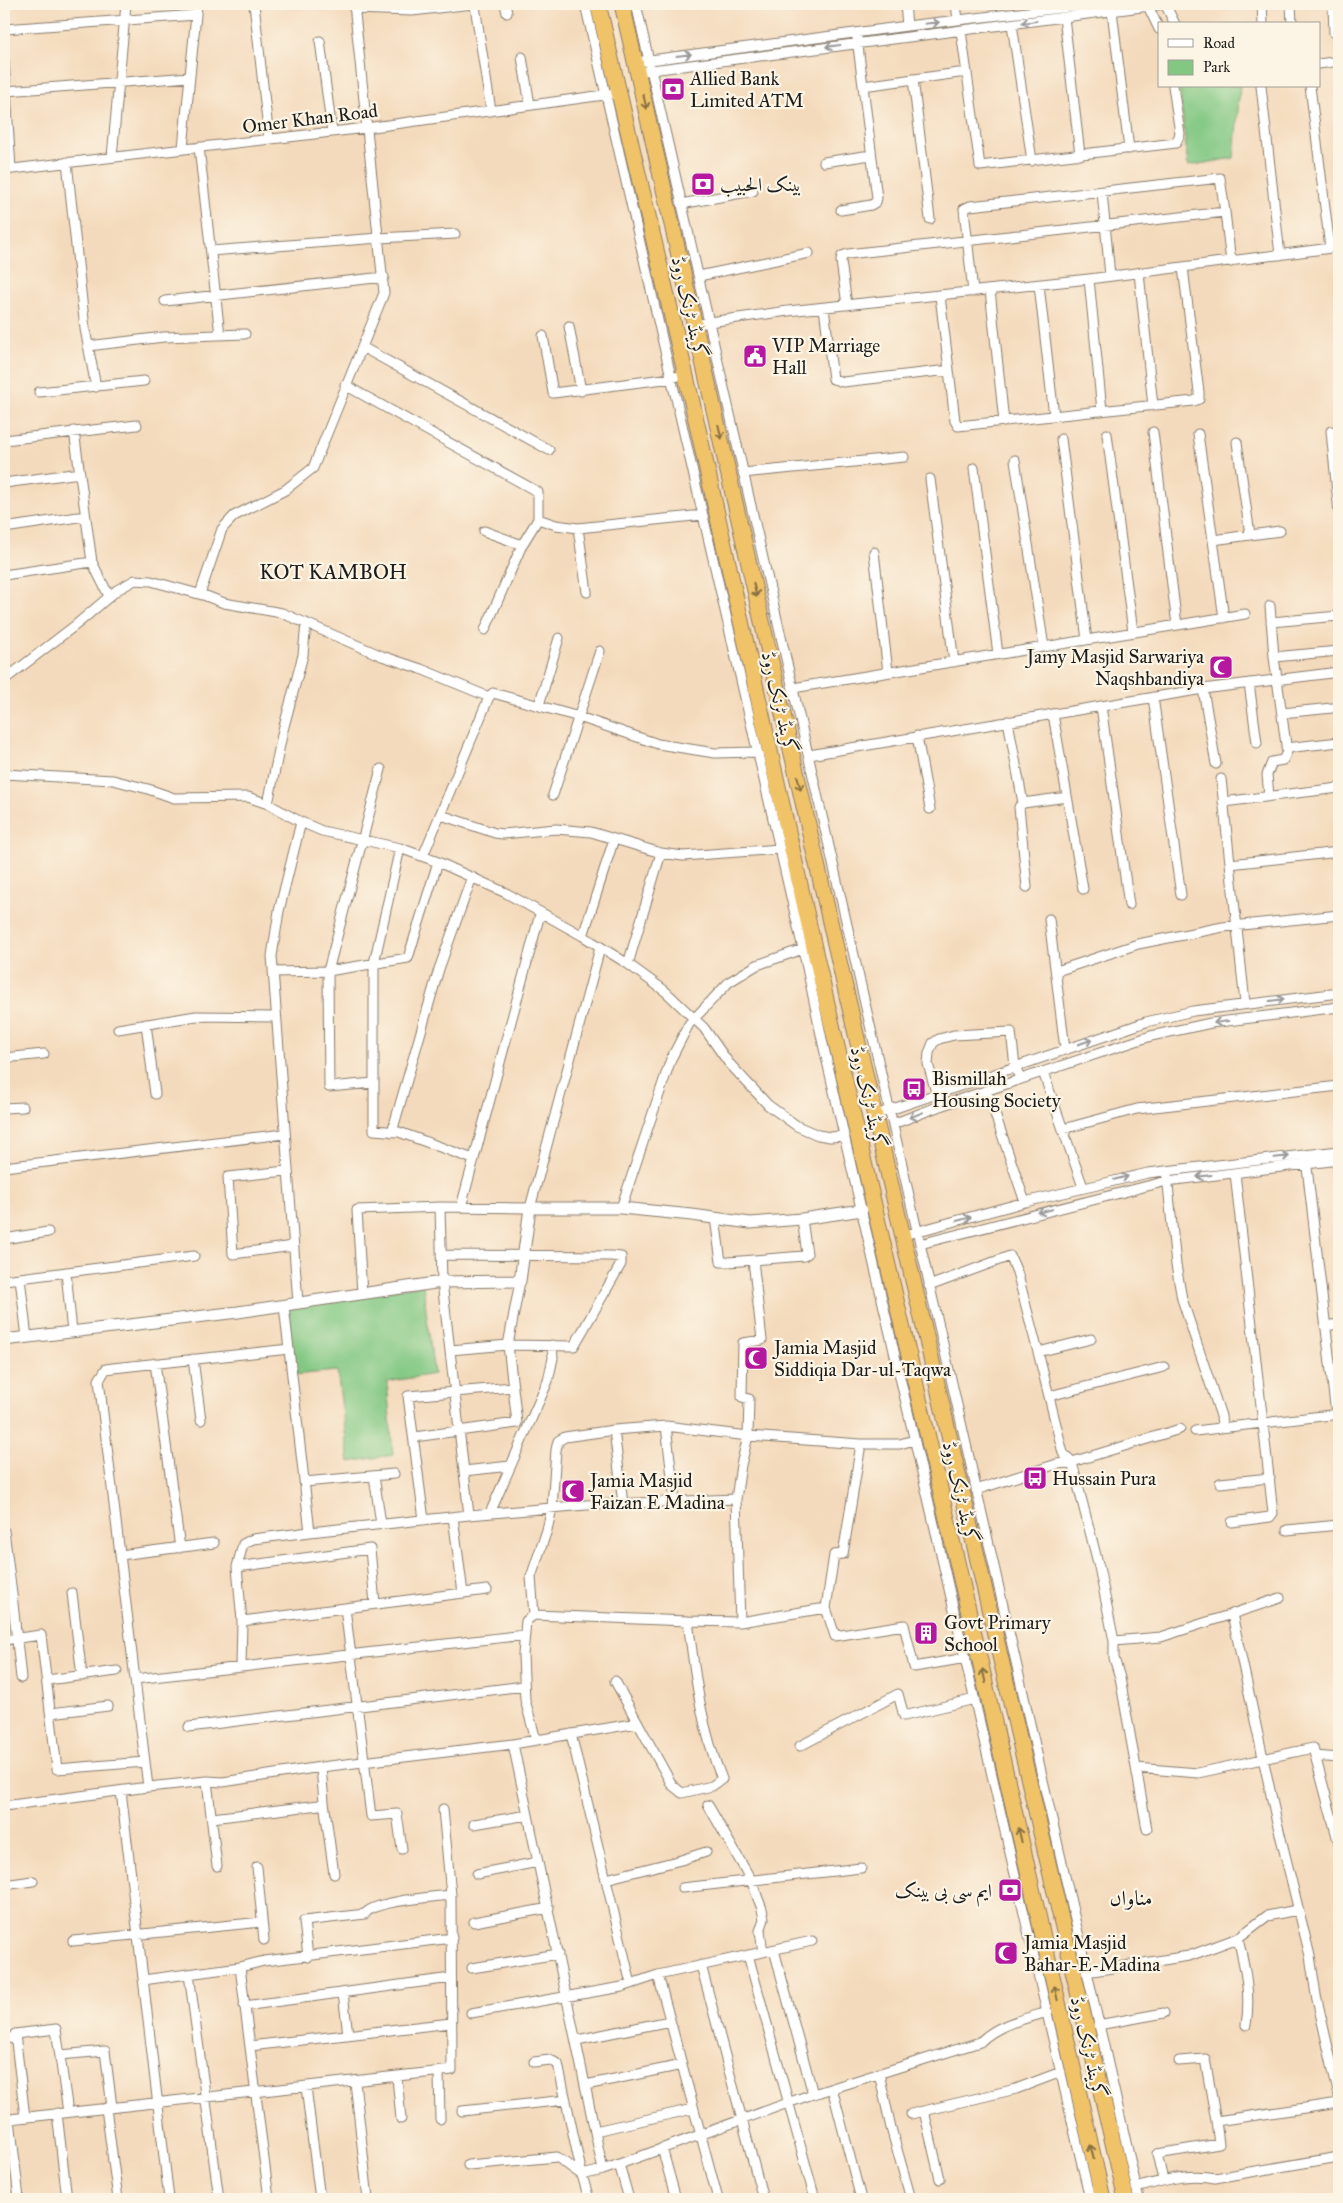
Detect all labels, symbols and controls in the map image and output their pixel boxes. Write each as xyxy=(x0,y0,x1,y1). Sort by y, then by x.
one-way arrow xyxy=(1022,17,1038,27)
one-way arrow xyxy=(923,18,939,28)
legend xyxy=(1158,22,1320,88)
text: Road xyxy=(1203,34,1235,52)
one-way arrow xyxy=(826,41,842,51)
one-way arrow xyxy=(675,50,691,60)
text: Park xyxy=(1203,58,1230,76)
place label: Allied Bank Limited ATM xyxy=(689,67,804,112)
bank icon: Allied Bank Limited ATM xyxy=(660,76,686,102)
one-way arrow xyxy=(641,94,650,110)
street label: Omer Khan Road xyxy=(241,99,380,138)
bank icon: بينک الحبيب xyxy=(690,171,716,197)
place label: بينک الحبيب xyxy=(720,173,801,197)
street label: گرینڈ ٹرنک روڈ xyxy=(667,254,713,360)
place label: VIP Marriage Hall xyxy=(771,334,880,379)
public building icon: VIP Marriage Hall xyxy=(742,343,768,369)
one-way arrow xyxy=(715,423,725,439)
district label: KOT KAMBOH xyxy=(259,559,407,585)
one-way arrow xyxy=(751,582,760,598)
place label: Jamy Masjid Sarwariya Naqshbandiya xyxy=(1025,645,1205,691)
street label: گرینڈ ٹرنک روڈ xyxy=(757,649,803,755)
mosque icon: Jamy Masjid Sarwariya Naqshbandiya xyxy=(1208,654,1234,680)
one-way arrow xyxy=(795,774,804,790)
one-way arrow xyxy=(1269,995,1285,1005)
one-way arrow xyxy=(1214,1017,1230,1027)
one-way arrow xyxy=(1076,1037,1092,1047)
street label: گرینڈ ٹرنک روڈ xyxy=(846,1044,892,1150)
place label: Bismillah Housing Society xyxy=(932,1067,1062,1113)
bus stop icon: Bismillah Housing Society xyxy=(901,1076,927,1102)
one-way arrow xyxy=(909,1111,924,1120)
one-way arrow xyxy=(1274,1152,1290,1162)
one-way arrow xyxy=(1196,1171,1212,1181)
one-way arrow xyxy=(1113,1173,1129,1182)
one-way arrow xyxy=(1038,1207,1054,1216)
one-way arrow xyxy=(955,1213,971,1223)
place label: Jamia Masjid Siddiqia Dar-ul-Taqwa xyxy=(772,1336,952,1382)
mosque icon: Jamia Masjid Siddiqia Dar-ul-Taqwa xyxy=(743,1345,769,1371)
street label: گرینڈ ٹرنک روڈ xyxy=(938,1439,984,1545)
bus stop icon: Hussain Pura xyxy=(1022,1465,1048,1491)
place label: Hussain Pura xyxy=(1052,1467,1157,1490)
place label: Jamia Masjid Faizan E Madina xyxy=(588,1469,726,1514)
mosque icon: Jamia Masjid Faizan E Madina xyxy=(560,1478,586,1504)
place label: Govt Primary School xyxy=(944,1611,1052,1656)
building icon: Govt Primary School xyxy=(913,1620,939,1646)
one-way arrow xyxy=(979,1669,988,1685)
one-way arrow xyxy=(1015,1827,1024,1843)
bank icon: ایم سی بی بینک xyxy=(997,1877,1023,1903)
place label: ایم سی بی بینک xyxy=(895,1879,992,1907)
district label: مناواں xyxy=(1109,1885,1153,1911)
place label: Jamia Masjid Bahar-E-Madina xyxy=(1022,1931,1161,1976)
mosque icon: Jamia Masjid Bahar-E-Madina xyxy=(993,1940,1019,1966)
one-way arrow xyxy=(1051,1986,1060,2002)
street label: گرینڈ ٹرنک روڈ xyxy=(1066,1994,1112,2100)
one-way arrow xyxy=(1087,2144,1096,2160)

